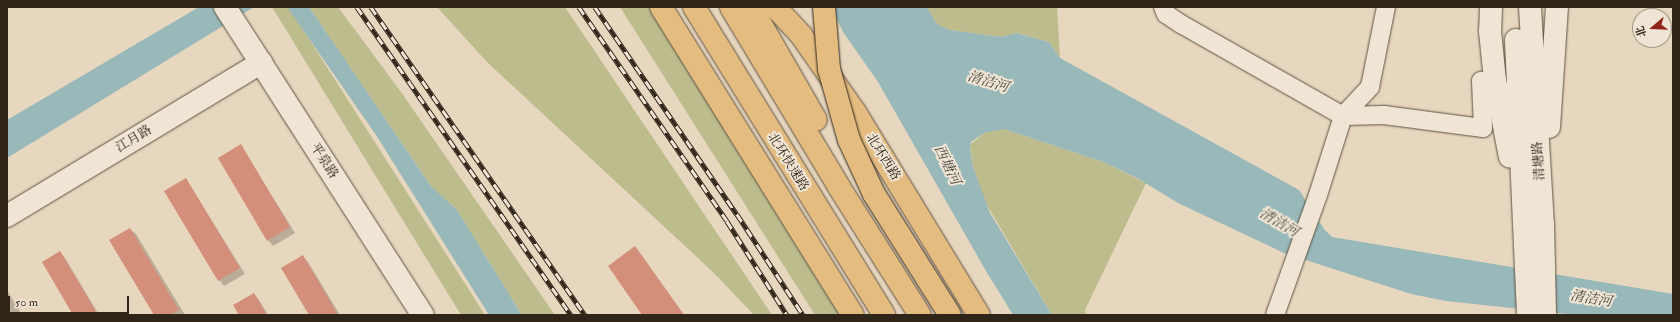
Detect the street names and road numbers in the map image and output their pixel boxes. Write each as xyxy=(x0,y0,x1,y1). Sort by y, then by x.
street label: 江月路 xyxy=(113,122,155,156)
street label: 北环快速路 xyxy=(764,130,812,194)
street label: 北环西路 xyxy=(863,131,903,183)
street label: 平泉路 xyxy=(307,140,341,182)
street label: 清塘路 xyxy=(1530,141,1548,181)

